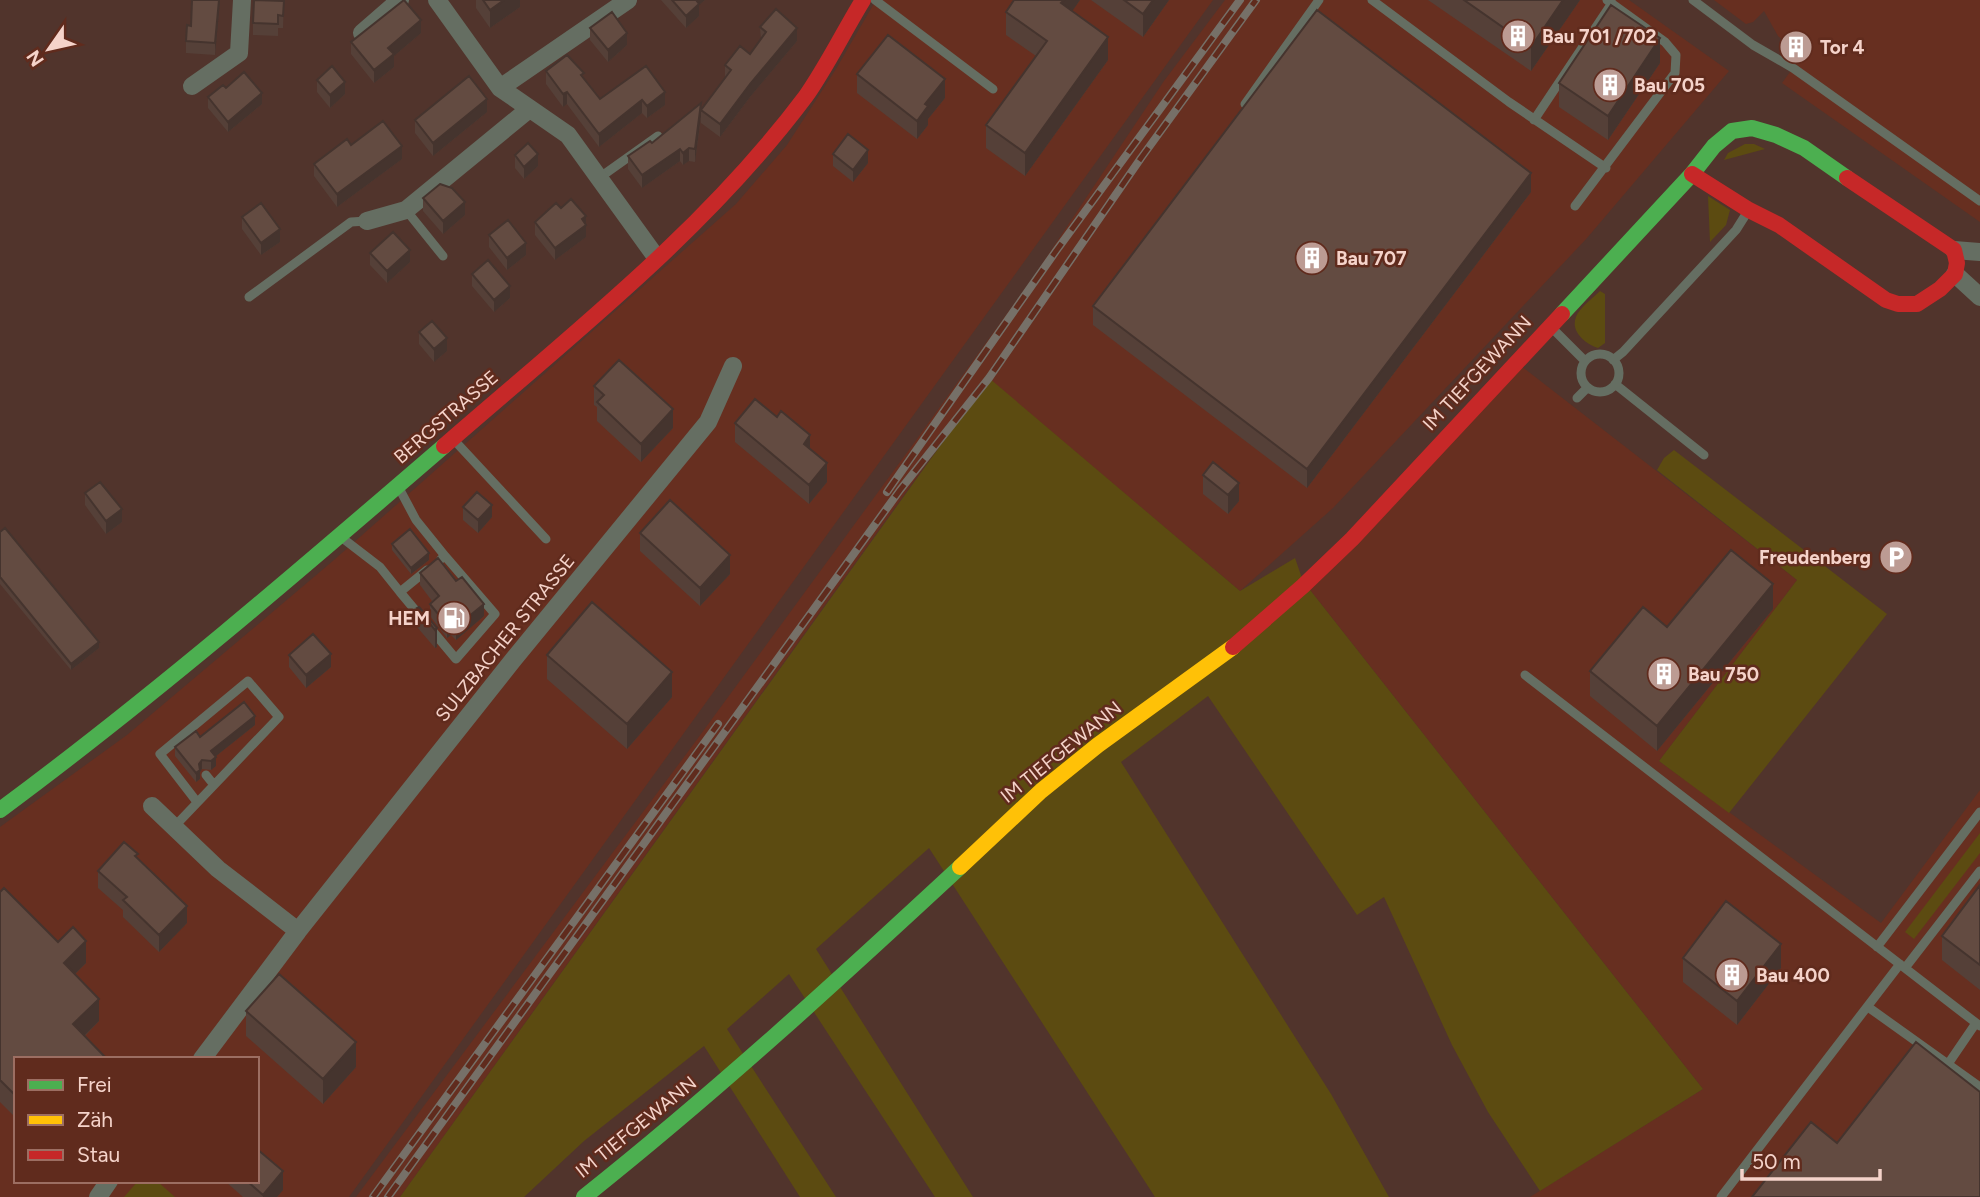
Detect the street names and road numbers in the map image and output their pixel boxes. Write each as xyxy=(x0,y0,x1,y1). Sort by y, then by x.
street label: IM TIEFGEWANN xyxy=(1418,311,1536,435)
street label: BERGSTRASSE xyxy=(389,365,503,469)
street label: SULZBACHER STRASSE xyxy=(430,550,580,726)
street label: IM TIEFGEWANN xyxy=(996,696,1126,808)
street label: IM TIEFGEWANN xyxy=(571,1071,701,1183)

